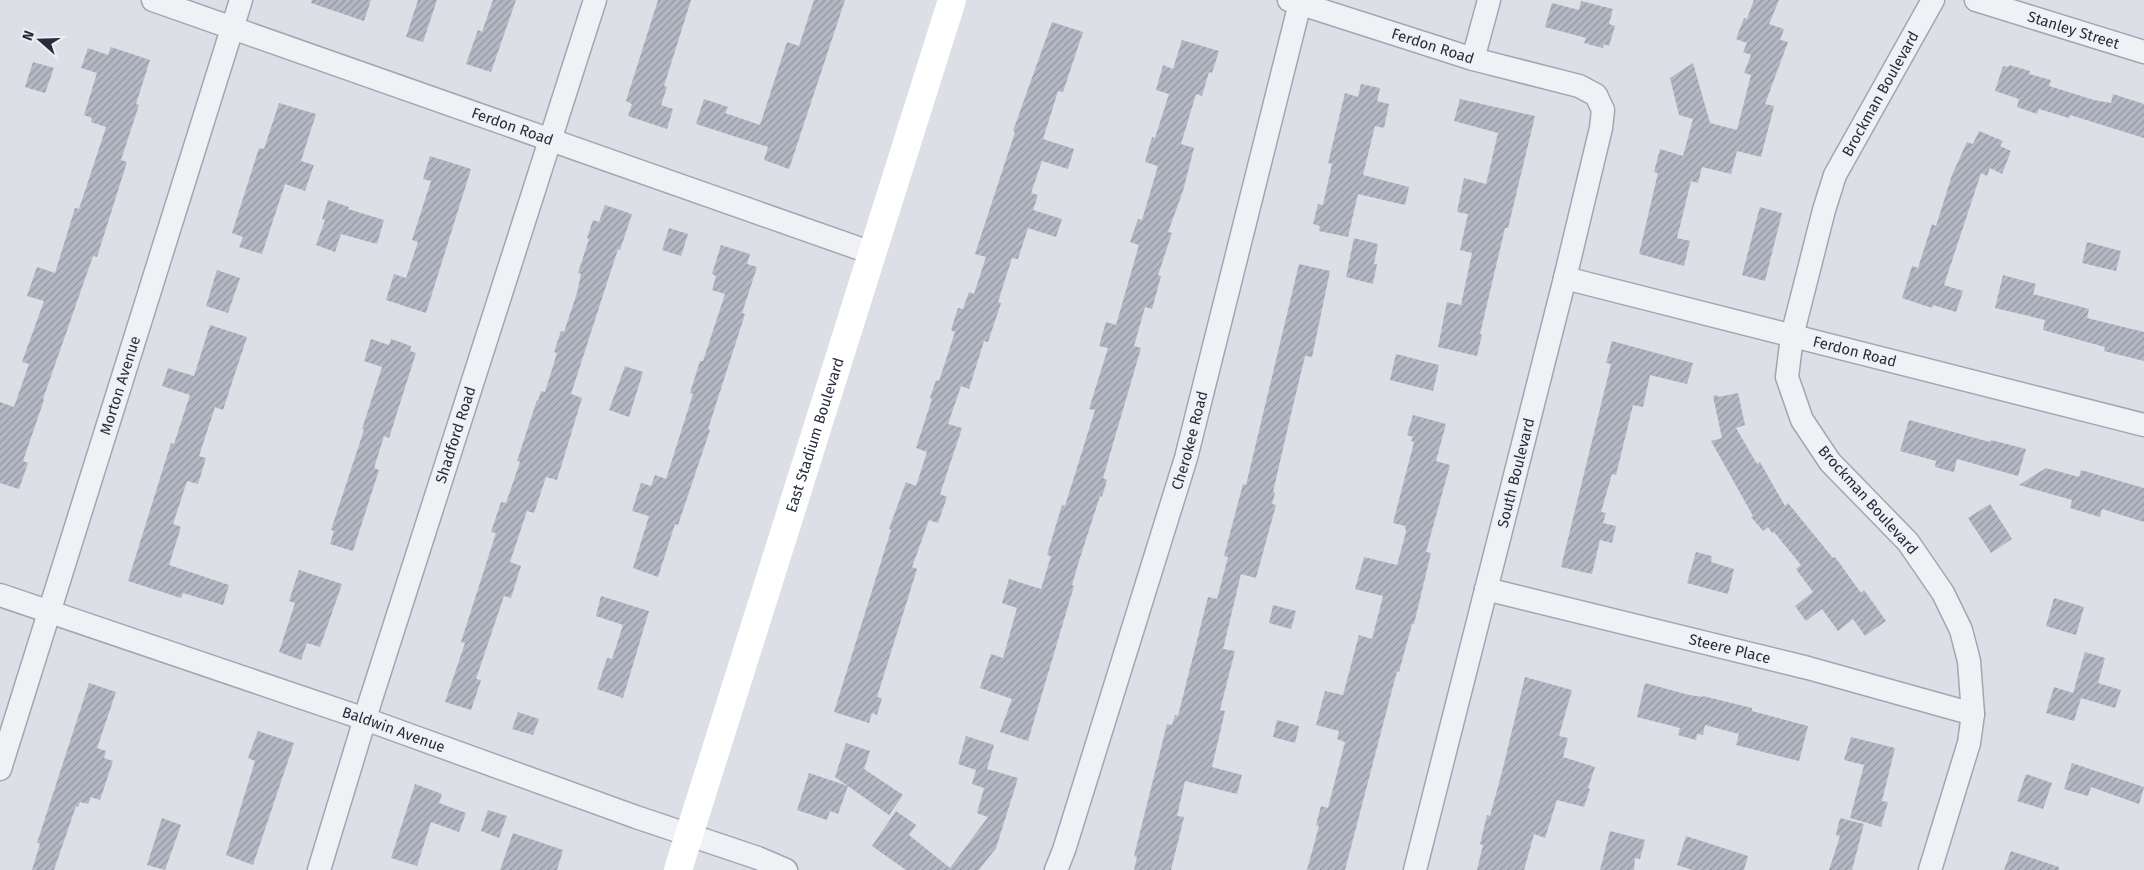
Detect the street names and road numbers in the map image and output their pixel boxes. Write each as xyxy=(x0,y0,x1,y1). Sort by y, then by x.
street label: Stanley Street xyxy=(2025,8,2122,53)
street label: Ferdon Road xyxy=(1389,24,1476,68)
street label: Brockman Boulevard xyxy=(1838,28,1923,160)
street label: Ferdon Road xyxy=(469,104,556,149)
street label: Ferdon Road xyxy=(1811,332,1898,371)
street label: Morton Avenue xyxy=(96,334,144,437)
street label: East Stadium Boulevard xyxy=(782,355,848,515)
street label: Shadford Road xyxy=(432,384,480,486)
street label: Cherokee Road xyxy=(1168,389,1211,492)
street label: South Boulevard xyxy=(1494,416,1538,530)
street label: Brockman Boulevard xyxy=(1814,442,1922,558)
street label: Steere Place xyxy=(1687,630,1772,667)
street label: Baldwin Avenue xyxy=(340,703,448,756)

